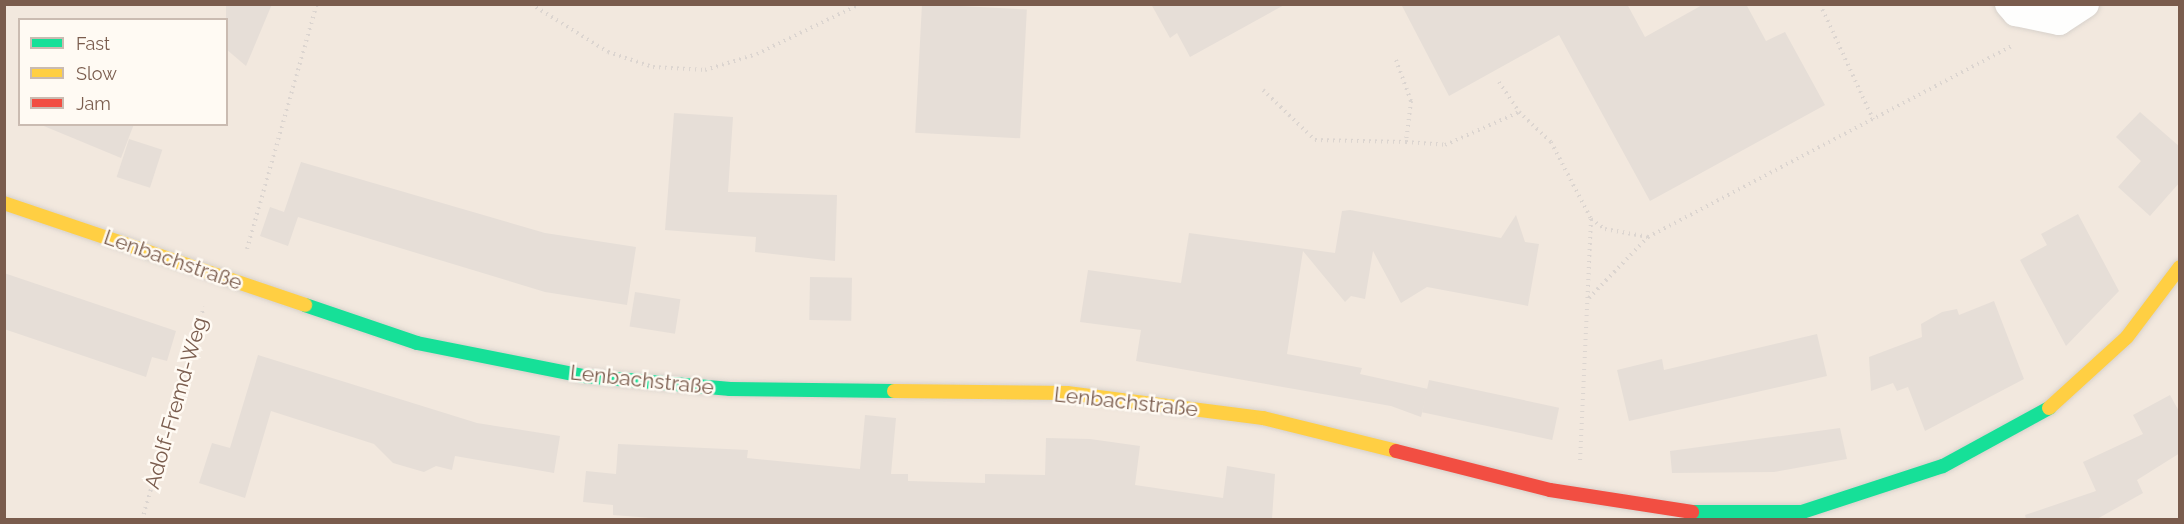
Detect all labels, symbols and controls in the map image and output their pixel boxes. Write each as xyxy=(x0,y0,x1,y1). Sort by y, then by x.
legend xyxy=(18,18,228,126)
text: Fast xyxy=(76,33,110,54)
text: Slow xyxy=(76,63,117,84)
text: Jam xyxy=(76,93,111,114)
street label: Lenbachstraße xyxy=(101,225,245,295)
street label: Adolf-Fremd-Weg xyxy=(139,314,213,492)
street label: Lenbachstraße xyxy=(569,360,715,400)
street label: Lenbachstraße xyxy=(1053,382,1199,422)

